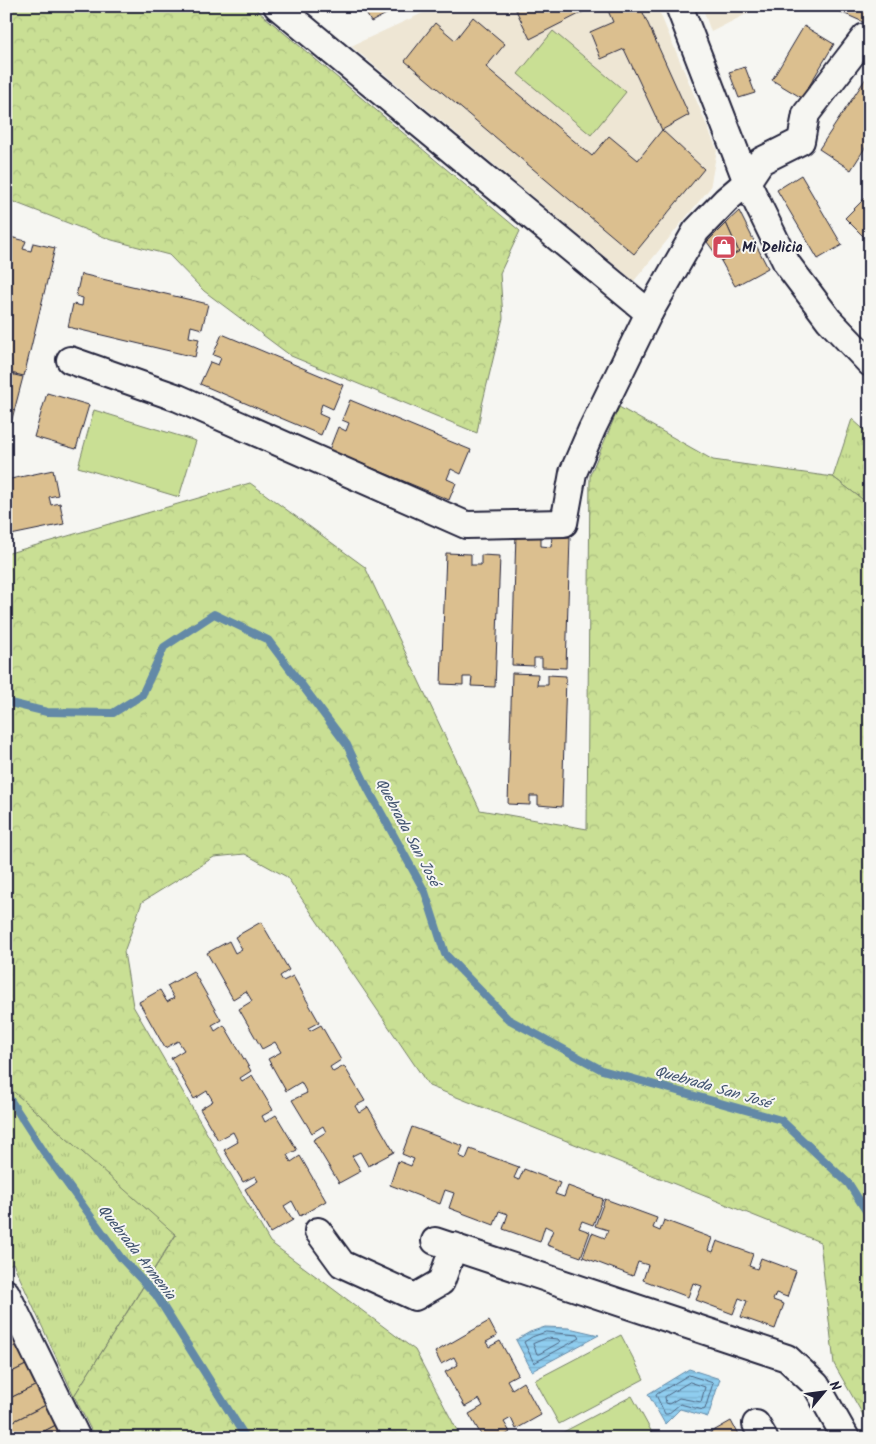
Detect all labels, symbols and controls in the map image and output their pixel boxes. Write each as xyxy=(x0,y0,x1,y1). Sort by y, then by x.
shop icon: Mi Delicia xyxy=(711,234,737,260)
place label: Mi Delicia xyxy=(742,237,803,259)
water label: Quebrada San José xyxy=(368,774,447,894)
water label: Quebrada San José xyxy=(652,1060,777,1117)
water label: Quebrada Armenia xyxy=(91,1200,182,1306)
north arrow xyxy=(798,1366,848,1416)
text: N xyxy=(823,1377,846,1396)

